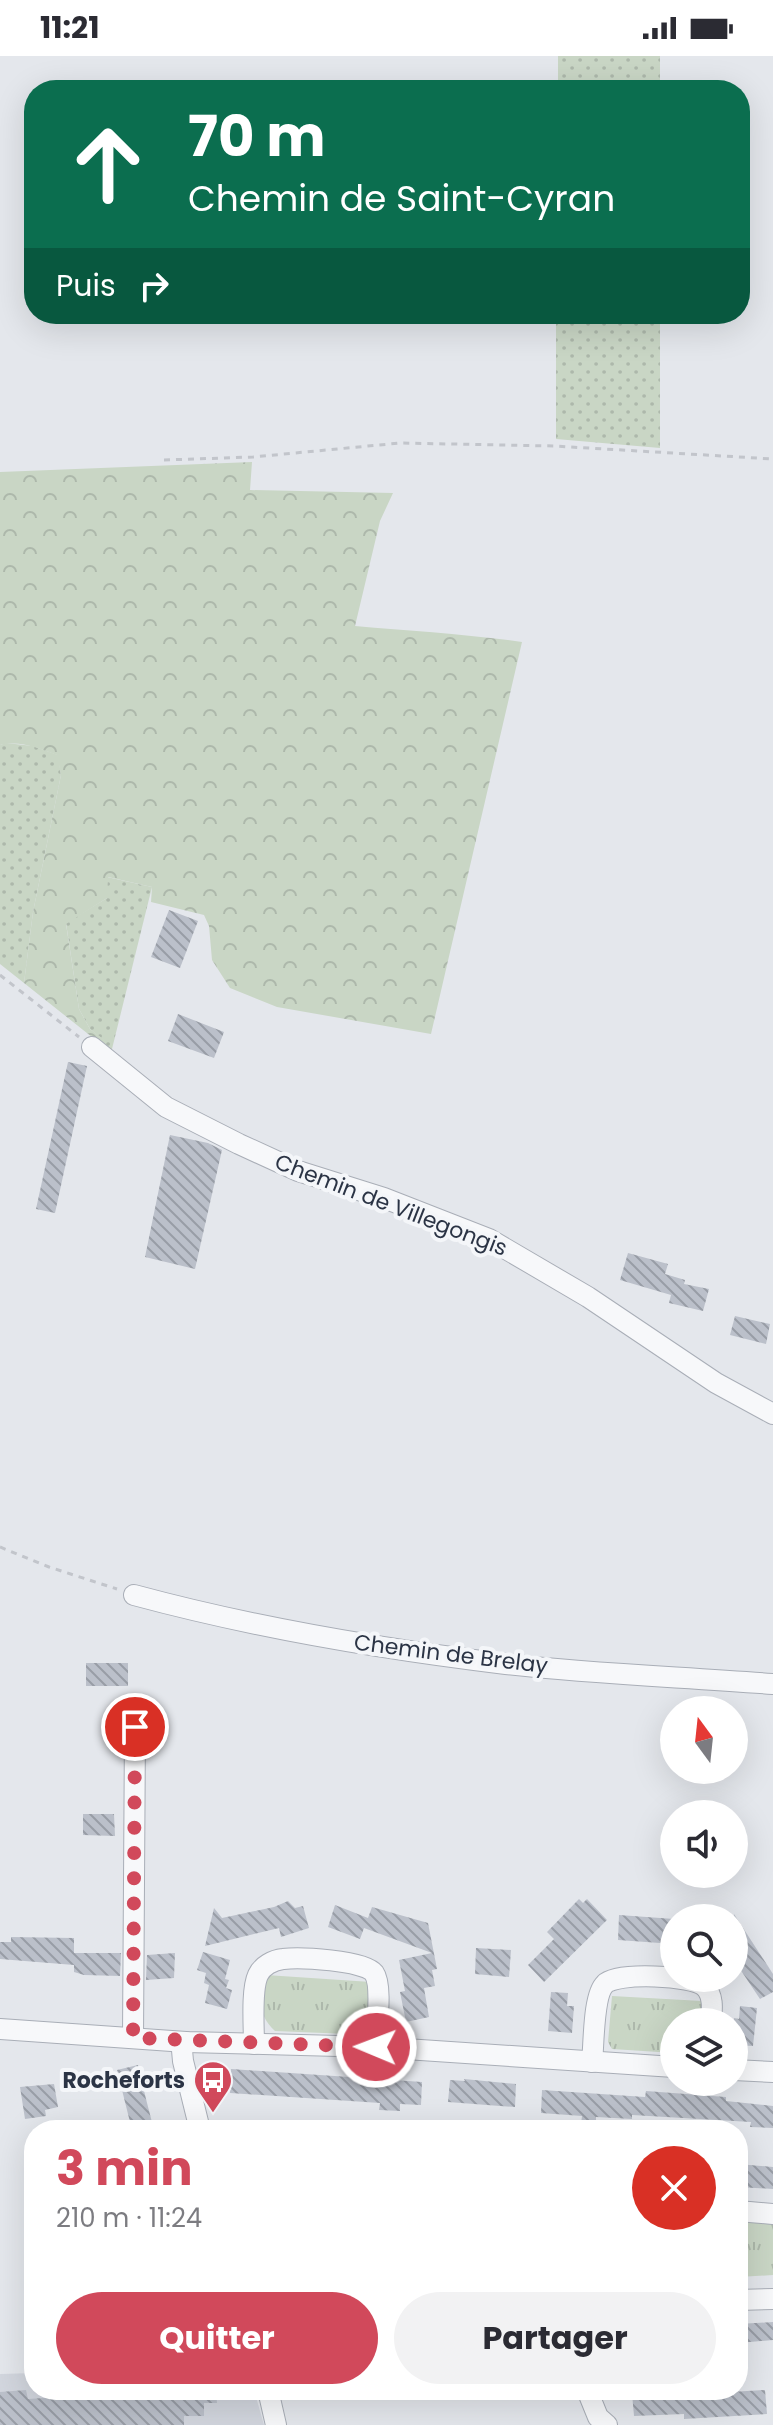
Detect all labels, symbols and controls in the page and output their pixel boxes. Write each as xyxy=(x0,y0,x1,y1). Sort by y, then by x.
text: 11:21 xyxy=(40,6,100,49)
text: 70 m xyxy=(188,97,326,176)
icon: ahead xyxy=(56,112,160,216)
text: Chemin de Saint-Cyran xyxy=(188,173,615,224)
text: Puis xyxy=(56,264,116,307)
icon: right xyxy=(132,264,176,308)
street label: Chemin de Villegongis xyxy=(270,1146,512,1264)
street label: Chemin de Brelay xyxy=(352,1627,550,1681)
pin xyxy=(101,1693,169,1761)
north arrow xyxy=(660,1696,748,1784)
map controls xyxy=(660,1696,748,2096)
icon: arrive xyxy=(113,1705,157,1749)
button: sound xyxy=(660,1800,748,1888)
button: search xyxy=(660,1904,748,1992)
position arrow xyxy=(334,2005,418,2089)
button: layers xyxy=(660,2008,748,2096)
bus stop icon: Rocheforts xyxy=(192,2059,234,2114)
place label: Rocheforts xyxy=(62,2065,185,2096)
text: 3 min xyxy=(56,2135,193,2202)
button: close xyxy=(632,2146,716,2230)
text: 210 m · 11:24 xyxy=(56,2200,202,2236)
button: Quitter xyxy=(56,2292,378,2384)
button: Partager xyxy=(394,2292,716,2384)

